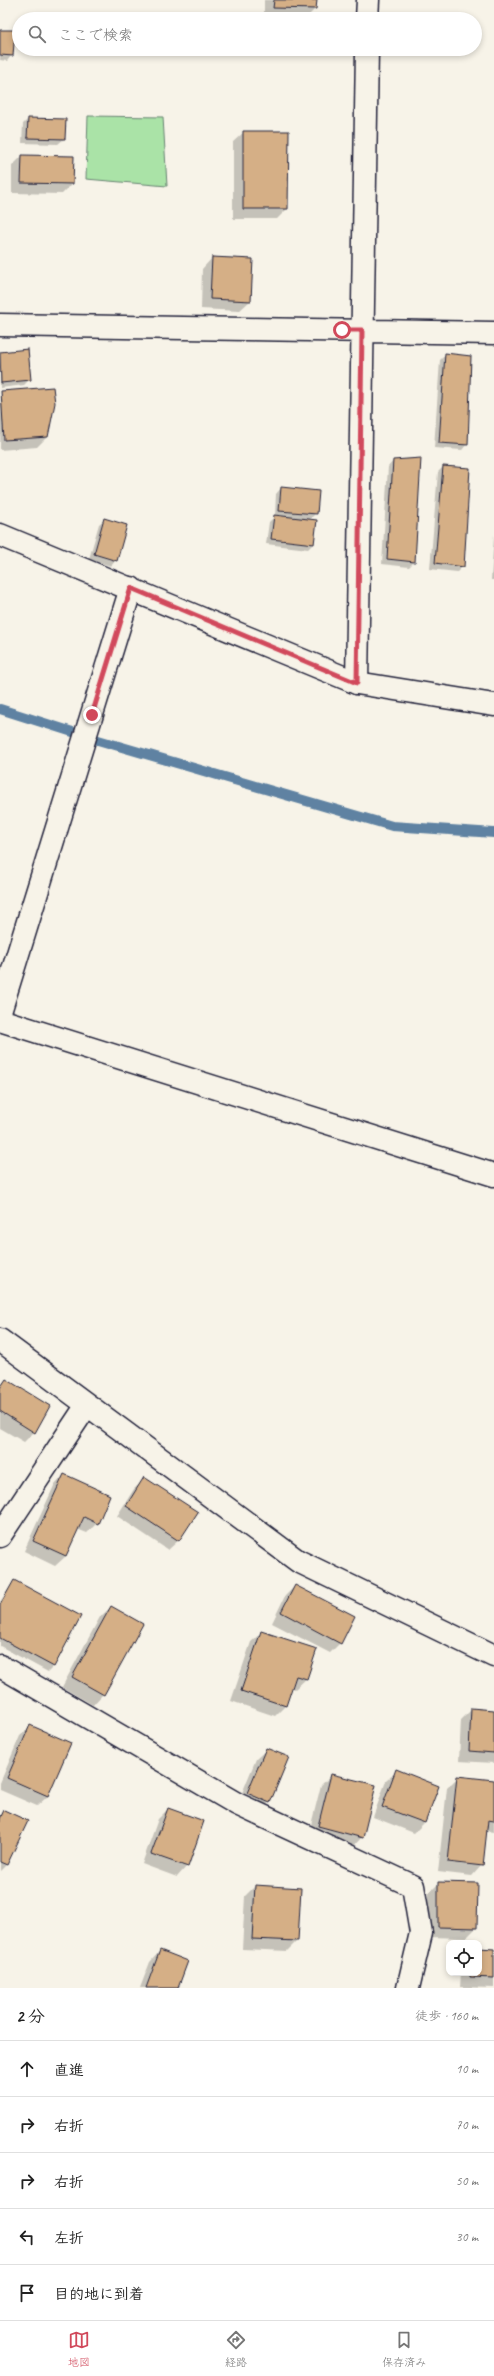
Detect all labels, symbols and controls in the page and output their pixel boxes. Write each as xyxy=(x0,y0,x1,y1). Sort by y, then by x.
search box xyxy=(12,12,482,56)
icon: search xyxy=(26,23,48,45)
text: ここで検索 xyxy=(58,26,133,45)
route start xyxy=(333,321,351,339)
route end xyxy=(83,706,101,724)
map controls xyxy=(446,1940,482,1976)
button: locate xyxy=(446,1940,482,1976)
text: 2 分 xyxy=(16,2006,45,2027)
text: 徒歩 · 160 m xyxy=(415,2008,478,2024)
icon: ahead xyxy=(16,2058,38,2080)
text: 直進 xyxy=(54,2061,84,2080)
text: 10 m xyxy=(456,2061,478,2077)
icon: right xyxy=(16,2114,38,2136)
text: 右折 xyxy=(54,2117,84,2136)
text: 70 m xyxy=(456,2117,478,2133)
icon: right xyxy=(16,2170,38,2192)
text: 右折 xyxy=(54,2173,84,2192)
text: 50 m xyxy=(456,2173,478,2189)
icon: left xyxy=(16,2226,38,2248)
text: 左折 xyxy=(54,2229,84,2248)
text: 30 m xyxy=(456,2229,478,2245)
icon: arrive xyxy=(16,2282,38,2304)
text: 目的地に到着 xyxy=(54,2285,144,2304)
tab: 地図 xyxy=(68,2329,90,2369)
tab: 経路 xyxy=(225,2329,247,2369)
tab: 保存済み xyxy=(382,2329,426,2369)

